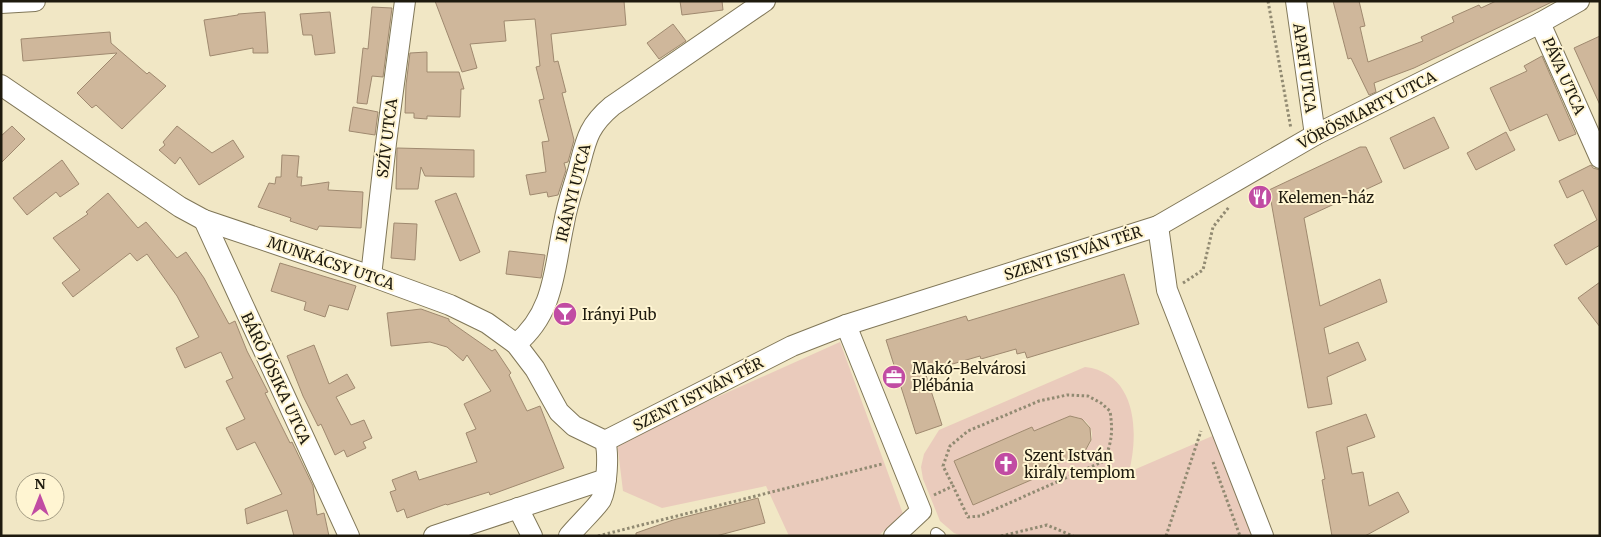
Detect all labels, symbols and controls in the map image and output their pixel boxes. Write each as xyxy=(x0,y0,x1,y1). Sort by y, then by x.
street label: APAFI UTCA xyxy=(1289,21,1321,114)
street label: PÁVA UTCA xyxy=(1539,34,1591,118)
street label: VÖRÖSMARTY UTCA xyxy=(1293,66,1440,154)
street label: SZÍV UTCA xyxy=(372,97,401,179)
street label: IRÁNYI UTCA xyxy=(551,141,594,244)
restaurant icon: Kelemen-ház xyxy=(1247,184,1273,210)
place label: Kelemen-ház xyxy=(1278,188,1374,207)
street label: SZENT ISTVÁN TÉR xyxy=(1001,221,1145,284)
street label: MUNKÁCSY UTCA xyxy=(265,231,398,294)
bar icon: Irányi Pub xyxy=(552,301,578,327)
place label: Irányi Pub xyxy=(582,305,657,324)
street label: BÁRÓ JÓSIKA UTCA xyxy=(237,309,316,447)
street label: SZENT ISTVÁN TÉR xyxy=(629,352,767,435)
place label: Makó-Belvárosi Plébánia xyxy=(912,359,1026,395)
office icon: Makó-Belvárosi Plébánia xyxy=(881,364,907,390)
place label: Szent István király templom xyxy=(1024,446,1135,482)
church icon: Szent István király templom xyxy=(993,451,1019,477)
north arrow xyxy=(15,472,65,522)
text: N xyxy=(34,475,46,493)

